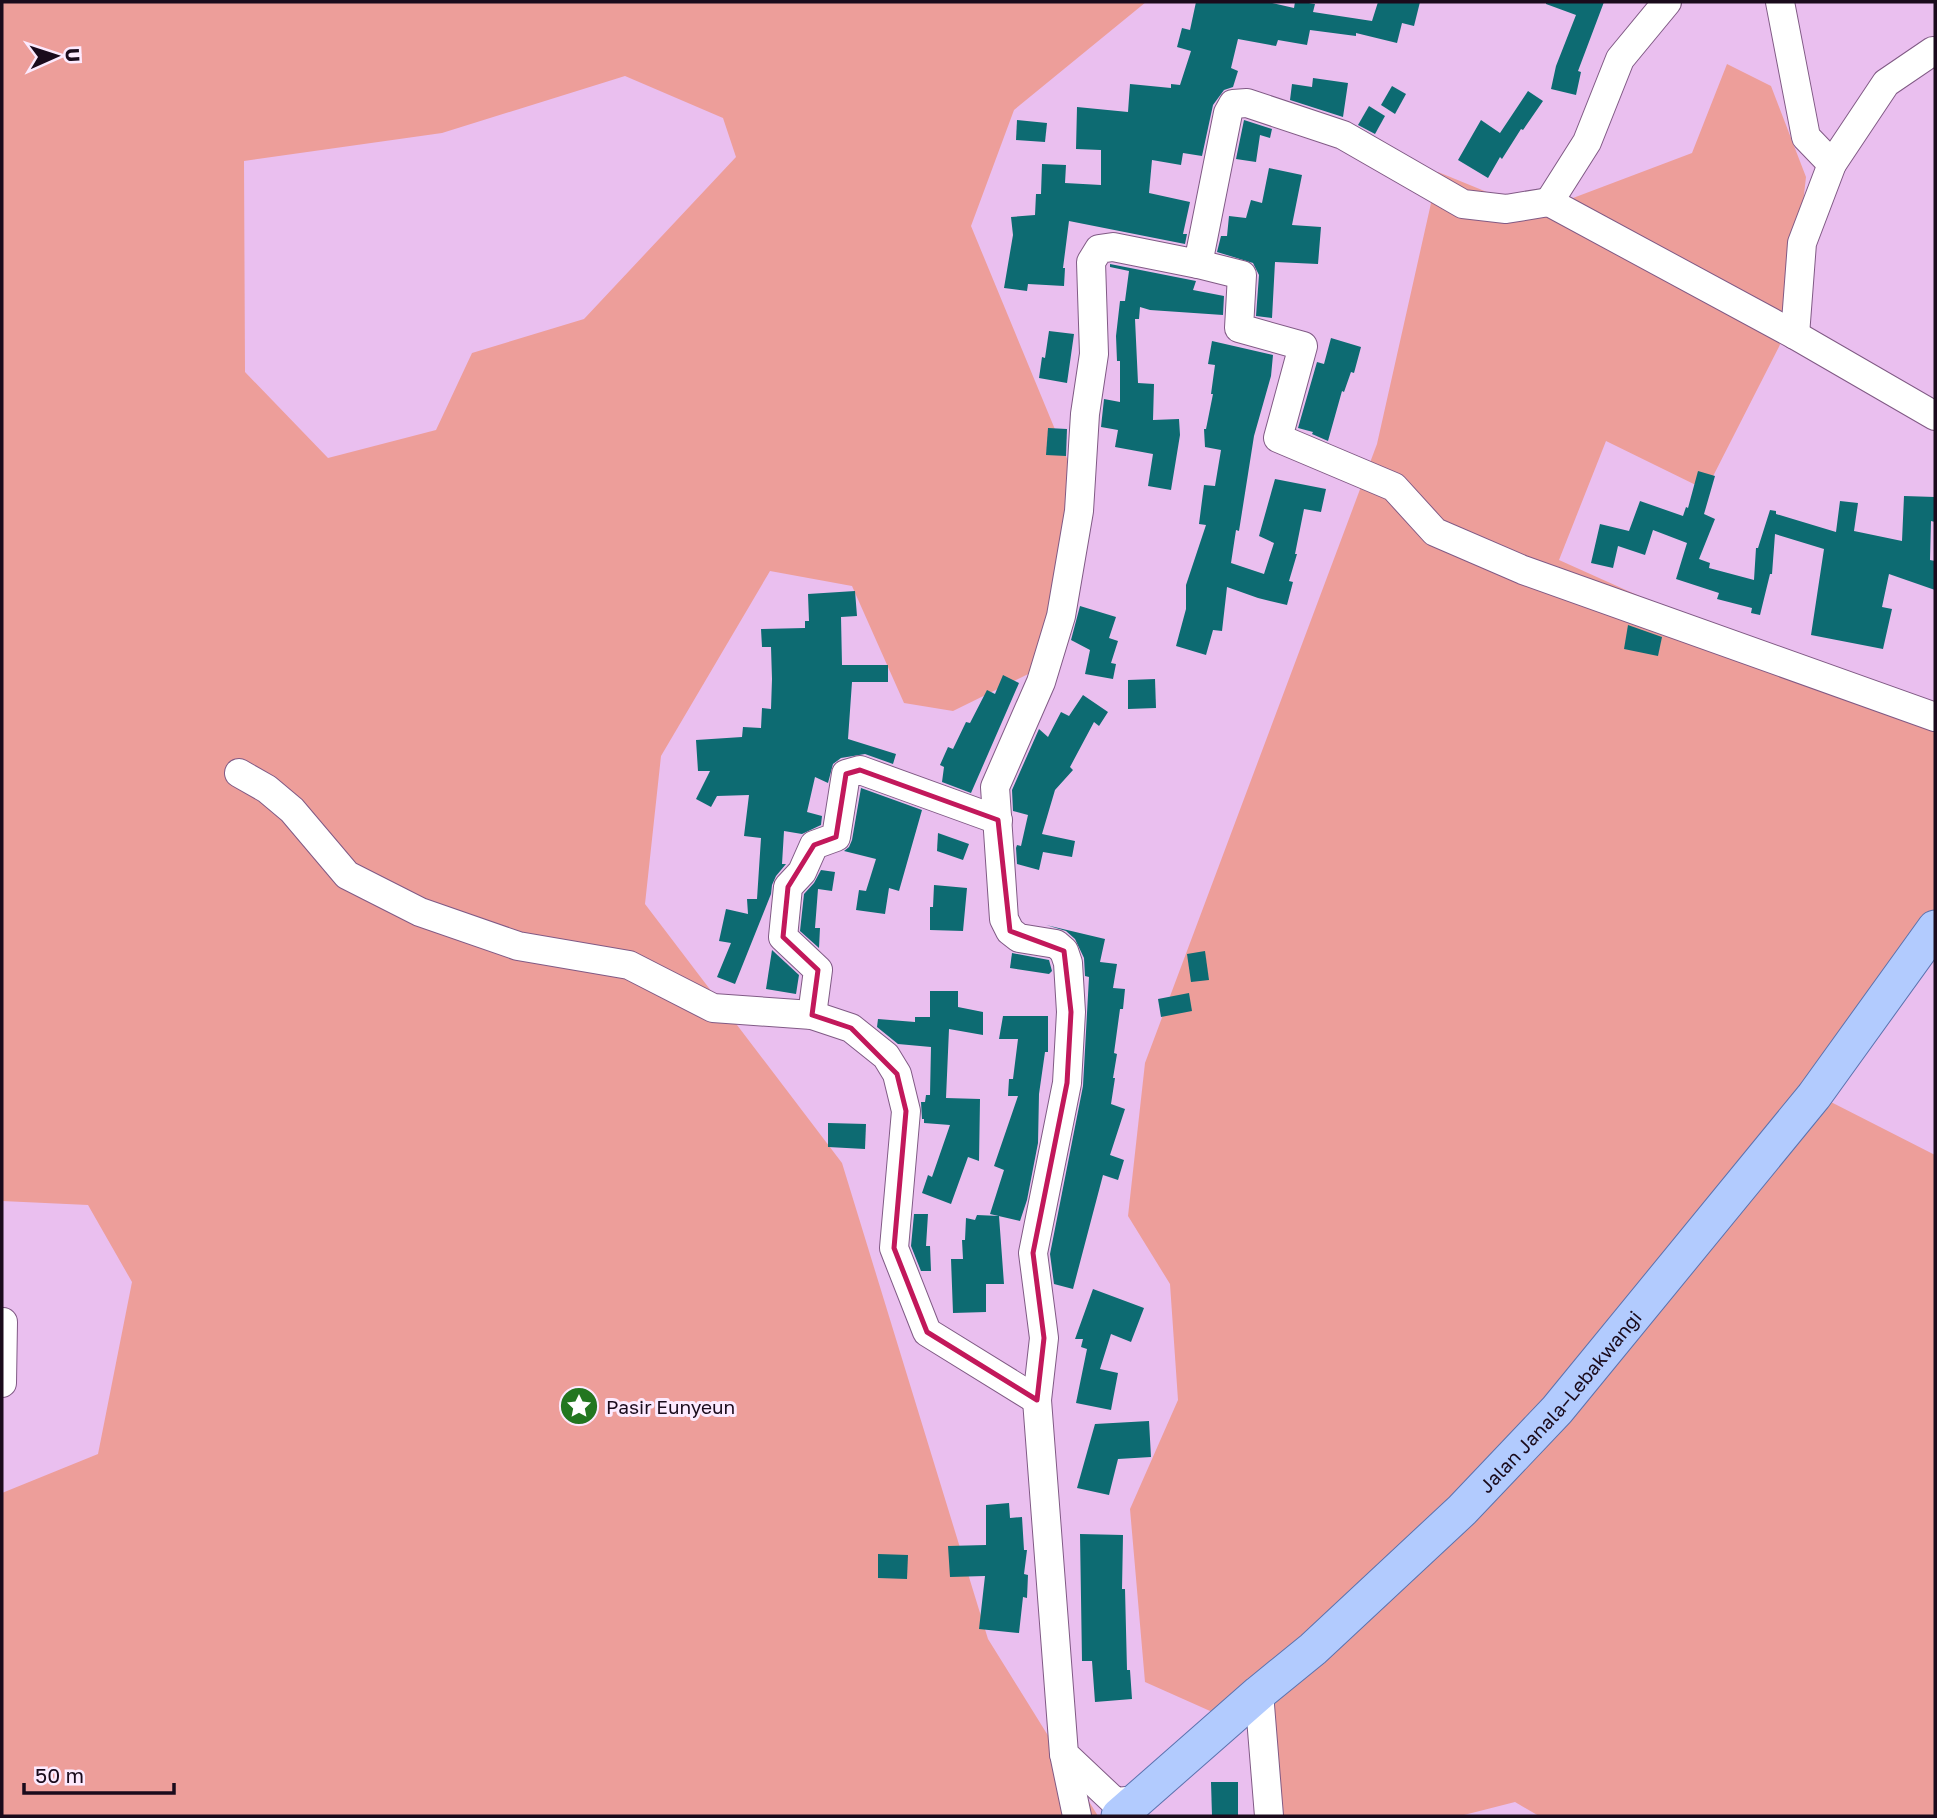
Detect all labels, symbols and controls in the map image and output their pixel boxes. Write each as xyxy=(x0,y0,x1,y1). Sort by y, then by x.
north arrow xyxy=(21,21,91,91)
text: U xyxy=(62,48,85,63)
street label: Jalan Janala–Lebakwangi xyxy=(1474,1306,1645,1497)
place icon: Pasir Eunyeun xyxy=(558,1385,600,1427)
place label: Pasir Eunyeun xyxy=(606,1395,735,1418)
scale bar xyxy=(24,1752,175,1796)
text: 50 m xyxy=(35,1762,84,1788)

